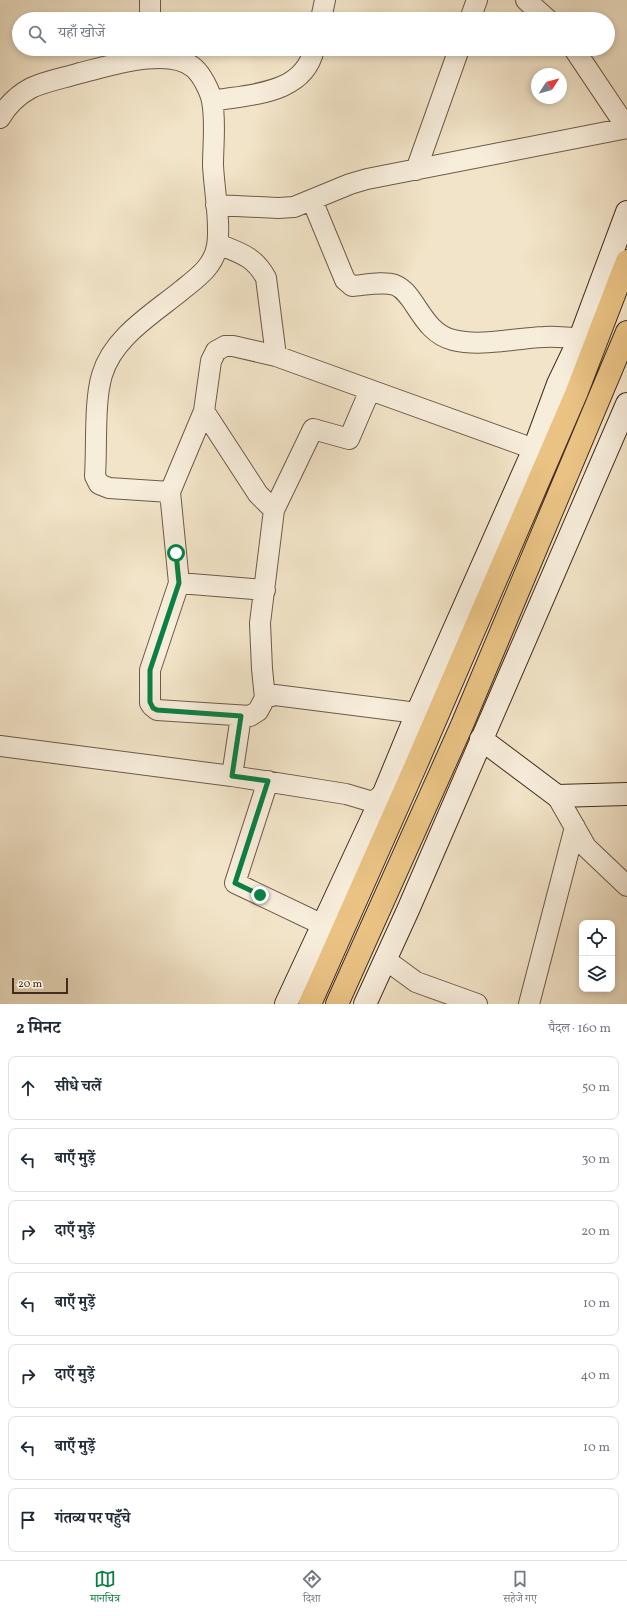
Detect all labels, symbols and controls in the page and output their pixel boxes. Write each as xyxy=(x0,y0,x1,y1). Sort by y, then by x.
search box xyxy=(12,12,615,56)
icon: search xyxy=(26,23,48,45)
text: यहाँ खोजें xyxy=(58,23,105,44)
north arrow xyxy=(531,68,567,104)
route start xyxy=(167,544,185,562)
route end xyxy=(251,886,269,904)
map controls xyxy=(579,920,615,992)
button: locate xyxy=(579,920,615,956)
button: layers xyxy=(579,956,615,992)
scale bar xyxy=(12,976,68,995)
text: 20 m xyxy=(18,977,42,992)
text: 2 मिनट xyxy=(16,1017,60,1040)
text: पैदल · 160 m xyxy=(548,1020,611,1038)
icon: ahead xyxy=(17,1077,39,1099)
text: सीधे चलें xyxy=(55,1077,102,1098)
text: 50 m xyxy=(582,1079,610,1097)
icon: left xyxy=(17,1149,39,1171)
text: बाएँ मुड़ें xyxy=(55,1149,95,1170)
text: 30 m xyxy=(582,1151,610,1169)
icon: right xyxy=(17,1221,39,1243)
text: दाएँ मुड़ें xyxy=(55,1221,95,1242)
text: 20 m xyxy=(581,1223,610,1241)
icon: left xyxy=(17,1293,39,1315)
text: बाएँ मुड़ें xyxy=(55,1293,95,1314)
text: 10 m xyxy=(583,1295,610,1313)
icon: right xyxy=(17,1365,39,1387)
text: दाएँ मुड़ें xyxy=(55,1365,95,1386)
text: 40 m xyxy=(581,1367,610,1385)
icon: left xyxy=(17,1437,39,1459)
text: बाएँ मुड़ें xyxy=(55,1437,95,1458)
text: 10 m xyxy=(583,1439,610,1457)
icon: arrive xyxy=(17,1509,39,1531)
text: गंतव्य पर पहुँचे xyxy=(55,1509,130,1530)
tab: मानचित्र xyxy=(90,1568,120,1609)
tab: दिशा xyxy=(301,1568,323,1609)
tab: सहेजे गए xyxy=(503,1568,537,1609)

